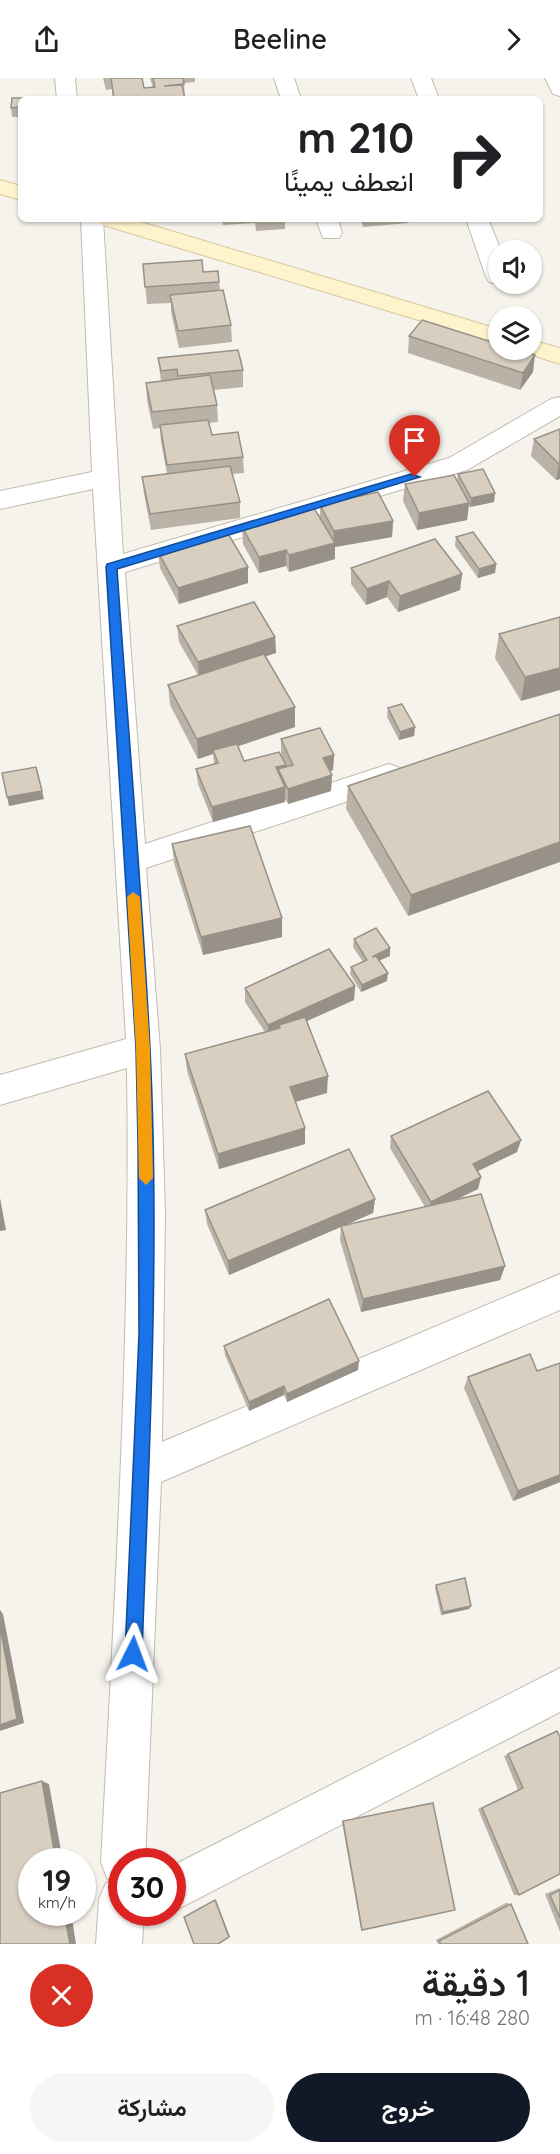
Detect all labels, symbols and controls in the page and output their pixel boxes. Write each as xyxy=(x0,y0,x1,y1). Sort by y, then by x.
text: Beeline xyxy=(233,22,327,56)
icon: share xyxy=(30,23,63,56)
icon: forward xyxy=(497,23,530,56)
text: 210 m xyxy=(297,111,414,164)
icon: right xyxy=(435,120,513,198)
text: انعطف يمينًا xyxy=(284,164,414,198)
map controls xyxy=(488,240,542,360)
button: sound xyxy=(488,240,542,294)
button: layers xyxy=(488,306,542,360)
pin xyxy=(389,415,440,477)
icon: arrive xyxy=(398,424,431,457)
position arrow xyxy=(101,1622,165,1686)
speed limit sign: 30 xyxy=(108,1848,186,1926)
text: 19 xyxy=(43,1861,71,1899)
text: km/h xyxy=(38,1893,76,1912)
text: 1 دقيقة xyxy=(422,1960,530,2005)
button: close xyxy=(30,1964,93,2027)
text: 280 m · 16:48 xyxy=(414,2005,530,2030)
button: مشاركة xyxy=(30,2073,274,2142)
button: خروج xyxy=(286,2073,530,2142)

